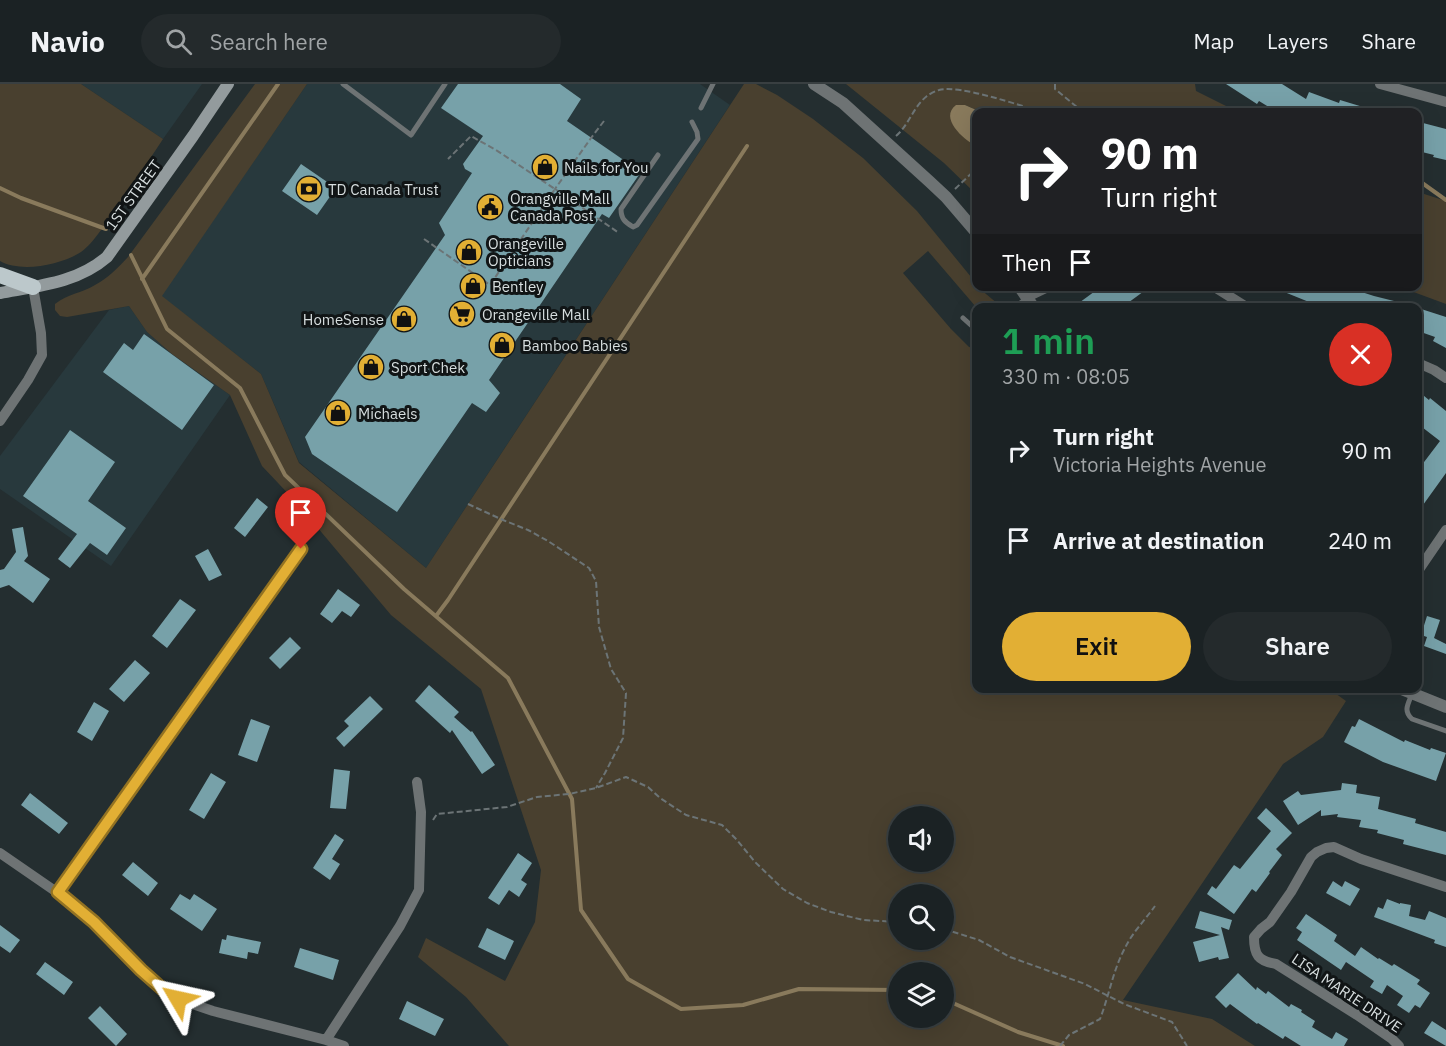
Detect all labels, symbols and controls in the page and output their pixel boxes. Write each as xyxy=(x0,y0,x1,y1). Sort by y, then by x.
search box xyxy=(141,14,561,68)
text: Navio xyxy=(30,23,105,60)
icon: search xyxy=(162,25,195,58)
text: Search here xyxy=(210,27,328,56)
text: Map xyxy=(1194,27,1234,55)
text: Layers xyxy=(1267,27,1329,55)
text: Share xyxy=(1362,27,1416,55)
text: 90 m xyxy=(1101,126,1199,181)
icon: right xyxy=(1002,132,1080,210)
shop icon: Nails for You xyxy=(530,152,560,182)
street label: 1ST STREET xyxy=(101,156,165,234)
place label: Nails for You xyxy=(564,158,649,177)
bank icon: TD Canada Trust xyxy=(294,174,324,204)
text: Turn right xyxy=(1101,179,1218,214)
place label: TD Canada Trust xyxy=(328,180,439,199)
place label: Orangville Mall Canada Post xyxy=(510,189,610,225)
public building icon: Orangville Mall Canada Post xyxy=(475,192,505,222)
place label: Orangeville Opticians xyxy=(488,234,564,270)
shop icon: Orangeville Opticians xyxy=(454,237,484,267)
icon: arrive xyxy=(1064,246,1097,279)
text: Then xyxy=(1002,248,1052,277)
shop icon: Bentley xyxy=(458,271,488,301)
place label: Bentley xyxy=(492,277,544,296)
supermarket icon: Orangeville Mall xyxy=(447,299,477,329)
shop icon: HomeSense xyxy=(389,304,419,334)
place label: Orangeville Mall xyxy=(482,305,590,324)
place label: HomeSense xyxy=(303,310,384,329)
text: 1 min xyxy=(1002,317,1095,364)
button: close xyxy=(1329,323,1392,386)
shop icon: Bamboo Babies xyxy=(487,330,517,360)
place label: Bamboo Babies xyxy=(522,336,628,355)
shop icon: Sport Chek xyxy=(356,352,386,382)
place label: Sport Chek xyxy=(391,358,465,377)
text: 330 m · 08:05 xyxy=(1002,363,1130,390)
shop icon: Michaels xyxy=(323,398,353,428)
place label: Michaels xyxy=(358,404,418,423)
text: Turn right xyxy=(1053,422,1154,451)
icon: right xyxy=(1002,434,1035,467)
text: 90 m xyxy=(1341,436,1392,465)
text: Victoria Heights Avenue xyxy=(1053,451,1266,478)
pin xyxy=(275,487,326,549)
icon: arrive xyxy=(284,496,317,529)
icon: arrive xyxy=(1002,524,1035,557)
text: Arrive at destination xyxy=(1053,526,1264,555)
text: 240 m xyxy=(1328,526,1392,555)
button: Exit xyxy=(1002,612,1191,681)
button: Share xyxy=(1203,612,1392,681)
map controls xyxy=(888,806,954,1028)
button: sound xyxy=(888,806,954,872)
button: search xyxy=(888,884,954,950)
street label: LISA MARIE DRIVE xyxy=(1288,949,1406,1037)
button: layers xyxy=(888,962,954,1028)
position arrow xyxy=(146,967,210,1031)

